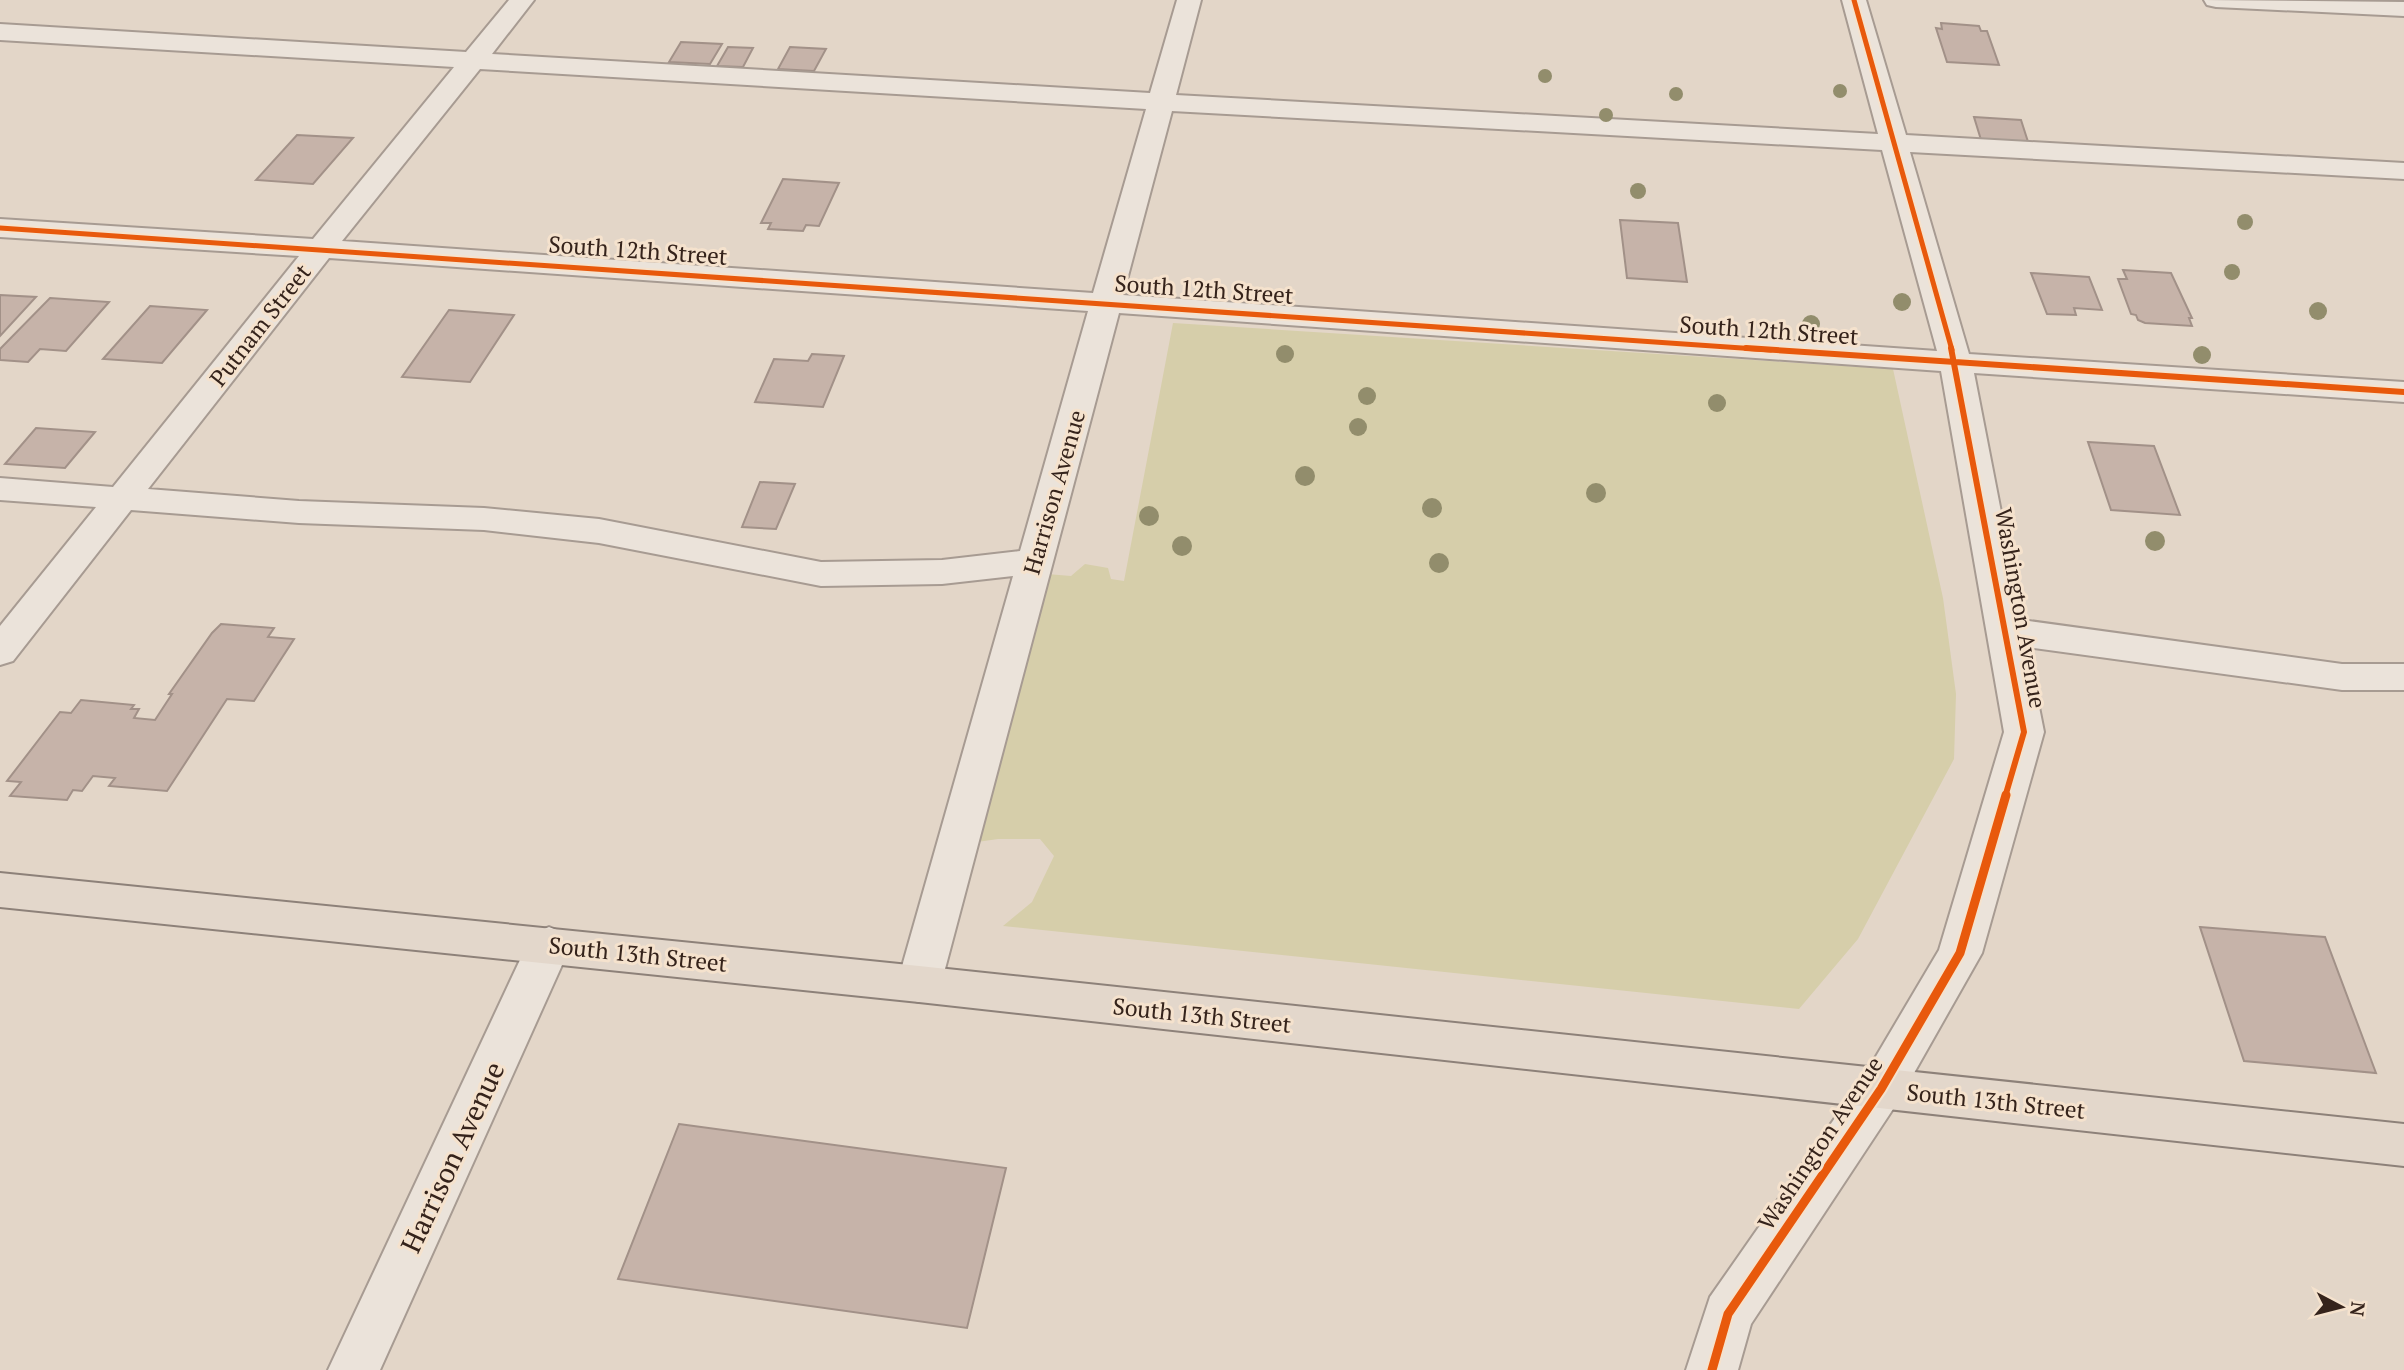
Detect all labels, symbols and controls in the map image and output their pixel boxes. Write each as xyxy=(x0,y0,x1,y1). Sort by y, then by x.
street label: South 12th Street xyxy=(547,228,729,272)
street label: Putnam Street xyxy=(202,257,318,393)
street label: South 12th Street xyxy=(1113,267,1295,311)
street label: South 12th Street xyxy=(1678,308,1860,352)
street label: Harrison Avenue xyxy=(1016,406,1092,578)
street label: Washington Avenue xyxy=(1988,505,2054,711)
street label: South 13th Street xyxy=(547,929,729,979)
street label: South 13th Street xyxy=(1111,990,1293,1040)
street label: Washington Avenue xyxy=(1750,1050,1890,1236)
street label: Harrison Avenue xyxy=(392,1056,512,1258)
street label: South 13th Street xyxy=(1905,1076,2087,1126)
north arrow xyxy=(2306,1272,2376,1342)
text: N xyxy=(2345,1300,2372,1318)

